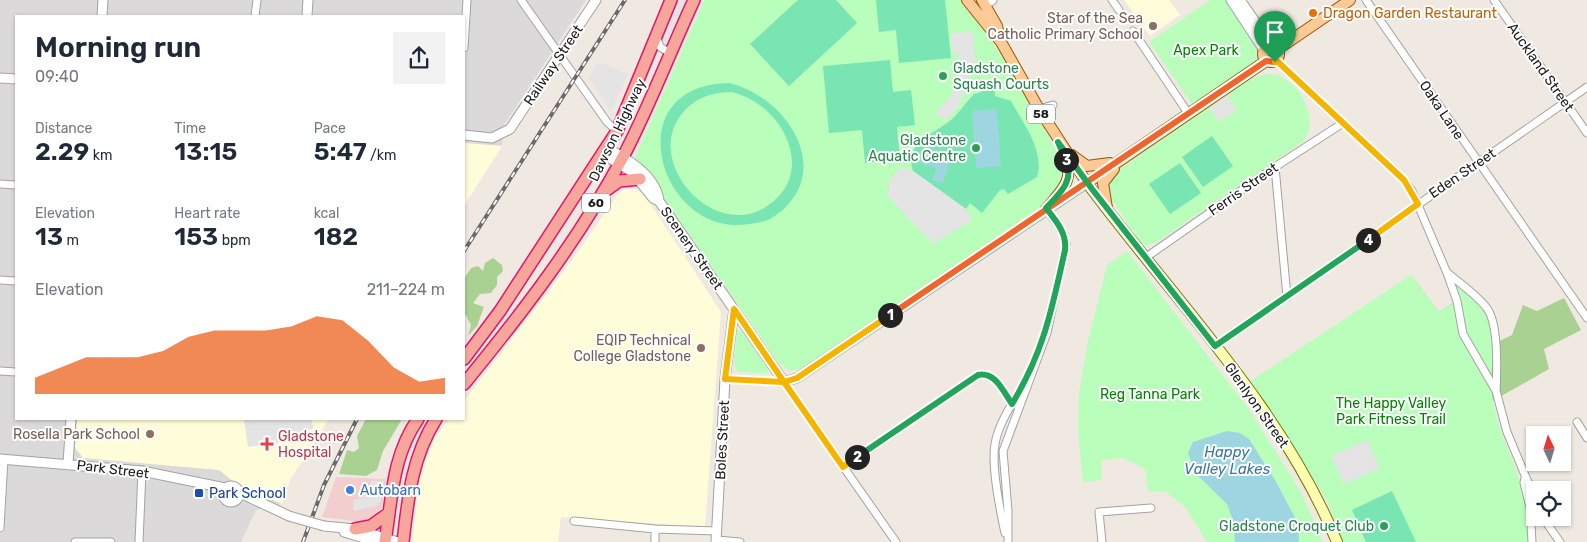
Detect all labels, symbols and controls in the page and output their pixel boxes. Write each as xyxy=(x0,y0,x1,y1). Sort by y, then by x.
place label: Dragon Garden Restaurant xyxy=(1323,5,1497,22)
marker: Dragon Garden Restaurant xyxy=(1307,7,1319,19)
place label: Star of the Sea Catholic Primary School xyxy=(988,10,1143,43)
pin xyxy=(1254,11,1296,62)
icon: arrive xyxy=(1261,18,1289,46)
marker: Star of the Sea Catholic Primary School xyxy=(1147,20,1159,32)
street label: Auckland Street xyxy=(1504,20,1578,115)
street label: Railway Street xyxy=(520,21,587,109)
text: Morning run xyxy=(35,31,201,64)
button: share xyxy=(393,32,445,84)
park label: Apex Park xyxy=(1173,42,1240,59)
place label: Gladstone Squash Courts xyxy=(953,60,1049,93)
text: 09:40 xyxy=(35,67,79,86)
marker: Gladstone Squash Courts xyxy=(937,70,949,82)
street label: Dawson Highway xyxy=(585,76,650,184)
street label: Oaka Lane xyxy=(1416,78,1468,143)
road number: 58 xyxy=(1027,105,1055,124)
text: Distance xyxy=(35,120,92,137)
text: Time xyxy=(174,120,206,137)
text: Pace xyxy=(314,120,346,137)
place label: Gladstone Aquatic Centre xyxy=(868,132,966,165)
text: 2.29 xyxy=(35,137,89,166)
text: 13:15 xyxy=(174,137,237,166)
text: 5:47 xyxy=(314,137,367,166)
marker: Gladstone Aquatic Centre xyxy=(970,142,982,154)
street label: Eden Street xyxy=(1426,145,1499,202)
text: km xyxy=(89,147,112,164)
text: /km xyxy=(367,147,396,164)
pin: 3 xyxy=(1054,148,1078,172)
text: 3 xyxy=(1062,152,1071,169)
street label: Ferris Street xyxy=(1205,159,1282,220)
road number: 60 xyxy=(582,194,610,212)
street label: Scenery Street xyxy=(657,204,727,293)
text: Elevation xyxy=(35,205,95,222)
text: Heart rate xyxy=(174,205,240,222)
text: kcal xyxy=(314,205,339,222)
text: 13 xyxy=(35,222,63,251)
text: 153 xyxy=(174,222,218,251)
text: 182 xyxy=(314,222,358,251)
pin: 4 xyxy=(1356,228,1380,252)
text: m xyxy=(63,232,79,249)
text: bpm xyxy=(218,232,251,249)
text: 4 xyxy=(1364,232,1373,249)
text: Elevation xyxy=(35,280,104,299)
text: 211–224 m xyxy=(367,280,445,299)
pin: 1 xyxy=(878,302,902,328)
text: 1 xyxy=(887,307,894,324)
place label: EQIP Technical College Gladstone xyxy=(573,332,691,365)
marker: EQIP Technical College Gladstone xyxy=(695,342,707,354)
street label: Glenlyon Street xyxy=(1221,359,1293,452)
park label: Reg Tanna Park xyxy=(1100,386,1201,403)
park label: The Happy Valley Park Fitness Trail xyxy=(1336,395,1446,428)
street label: Boles Street xyxy=(712,399,733,480)
place label: Rosella Park School xyxy=(13,426,140,443)
north arrow xyxy=(1526,426,1571,471)
map controls xyxy=(1526,426,1571,526)
marker: Rosella Park School xyxy=(144,428,156,440)
place label: Gladstone Hospital xyxy=(278,428,344,461)
marker: Gladstone Hospital xyxy=(260,437,274,451)
water label: Happy Valley Lakes xyxy=(1184,443,1270,478)
pin: 2 xyxy=(844,444,870,470)
text: 2 xyxy=(853,449,862,466)
street label: Park Street xyxy=(76,457,151,482)
button: locate xyxy=(1526,481,1571,526)
place label: Autobarn xyxy=(360,482,421,499)
marker: Autobarn xyxy=(344,484,356,496)
place label: Park School xyxy=(209,485,286,502)
marker: Park School xyxy=(193,487,205,499)
place label: Gladstone Croquet Club xyxy=(1219,518,1374,535)
marker: Gladstone Croquet Club xyxy=(1378,520,1390,532)

